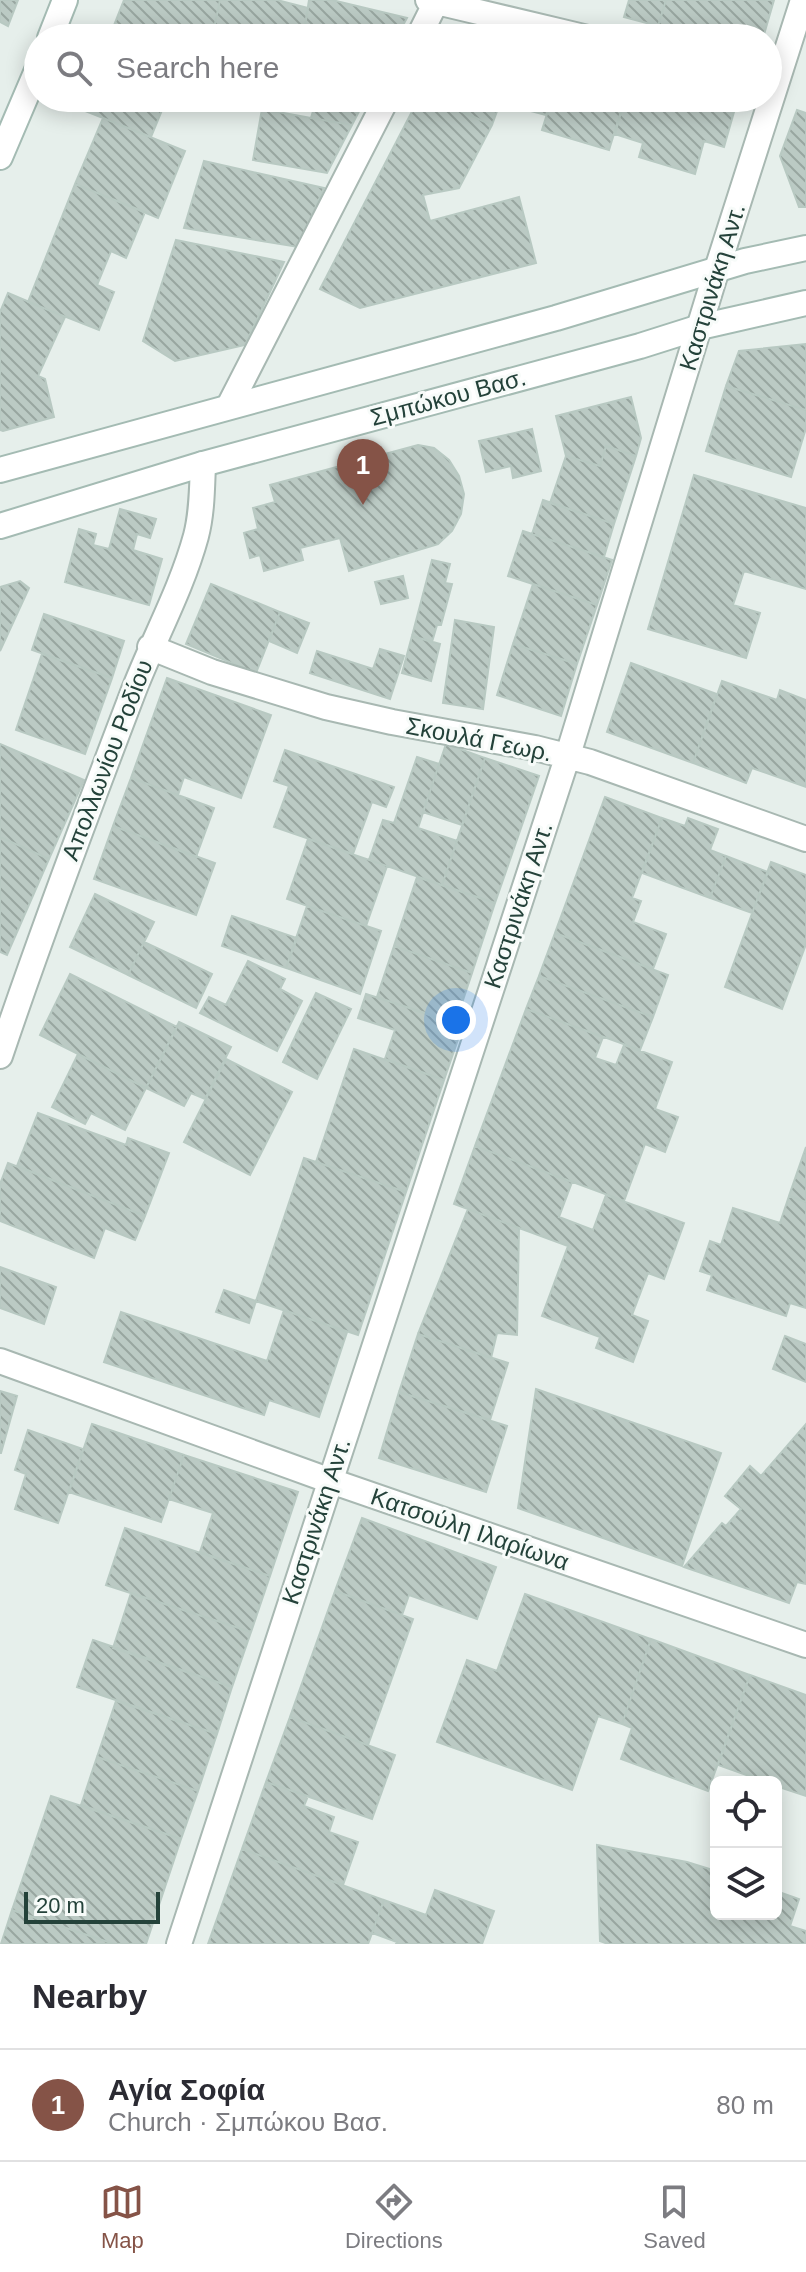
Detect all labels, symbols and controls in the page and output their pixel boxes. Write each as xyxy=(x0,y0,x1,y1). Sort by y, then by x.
search box xyxy=(24,24,782,112)
icon: search xyxy=(52,46,96,90)
text: Search here xyxy=(116,51,279,84)
street label: Καστρινάκη Αντ. xyxy=(674,200,750,374)
street label: Σμπώκου Βασ. xyxy=(367,363,529,431)
pin: 1 xyxy=(337,439,389,505)
street label: Απολλωνίου Ροδίου xyxy=(56,656,158,864)
street label: Σκουλά Γεωρ. xyxy=(404,712,554,766)
street label: Καστρινάκη Αντ. xyxy=(478,818,558,992)
your location xyxy=(436,1000,476,1040)
street label: Καστρινάκη Αντ. xyxy=(276,1434,356,1608)
street label: Κατσούλη Ιλαρίωνα xyxy=(367,1482,573,1576)
map controls xyxy=(710,1776,782,1920)
button: locate xyxy=(710,1776,782,1848)
button: layers xyxy=(710,1848,782,1920)
scale bar xyxy=(24,1888,160,1924)
text: 20 m xyxy=(36,1893,85,1918)
text: Nearby xyxy=(32,1977,147,2015)
text: Αγία Σοφία xyxy=(108,2073,265,2106)
text: 1 xyxy=(51,2090,65,2120)
text: 80 m xyxy=(716,2090,774,2120)
text: Church · Σμπώκου Βασ. xyxy=(108,2107,388,2137)
tab: Map xyxy=(100,2180,144,2254)
tab: Directions xyxy=(345,2180,443,2254)
tab: Saved xyxy=(643,2180,706,2254)

